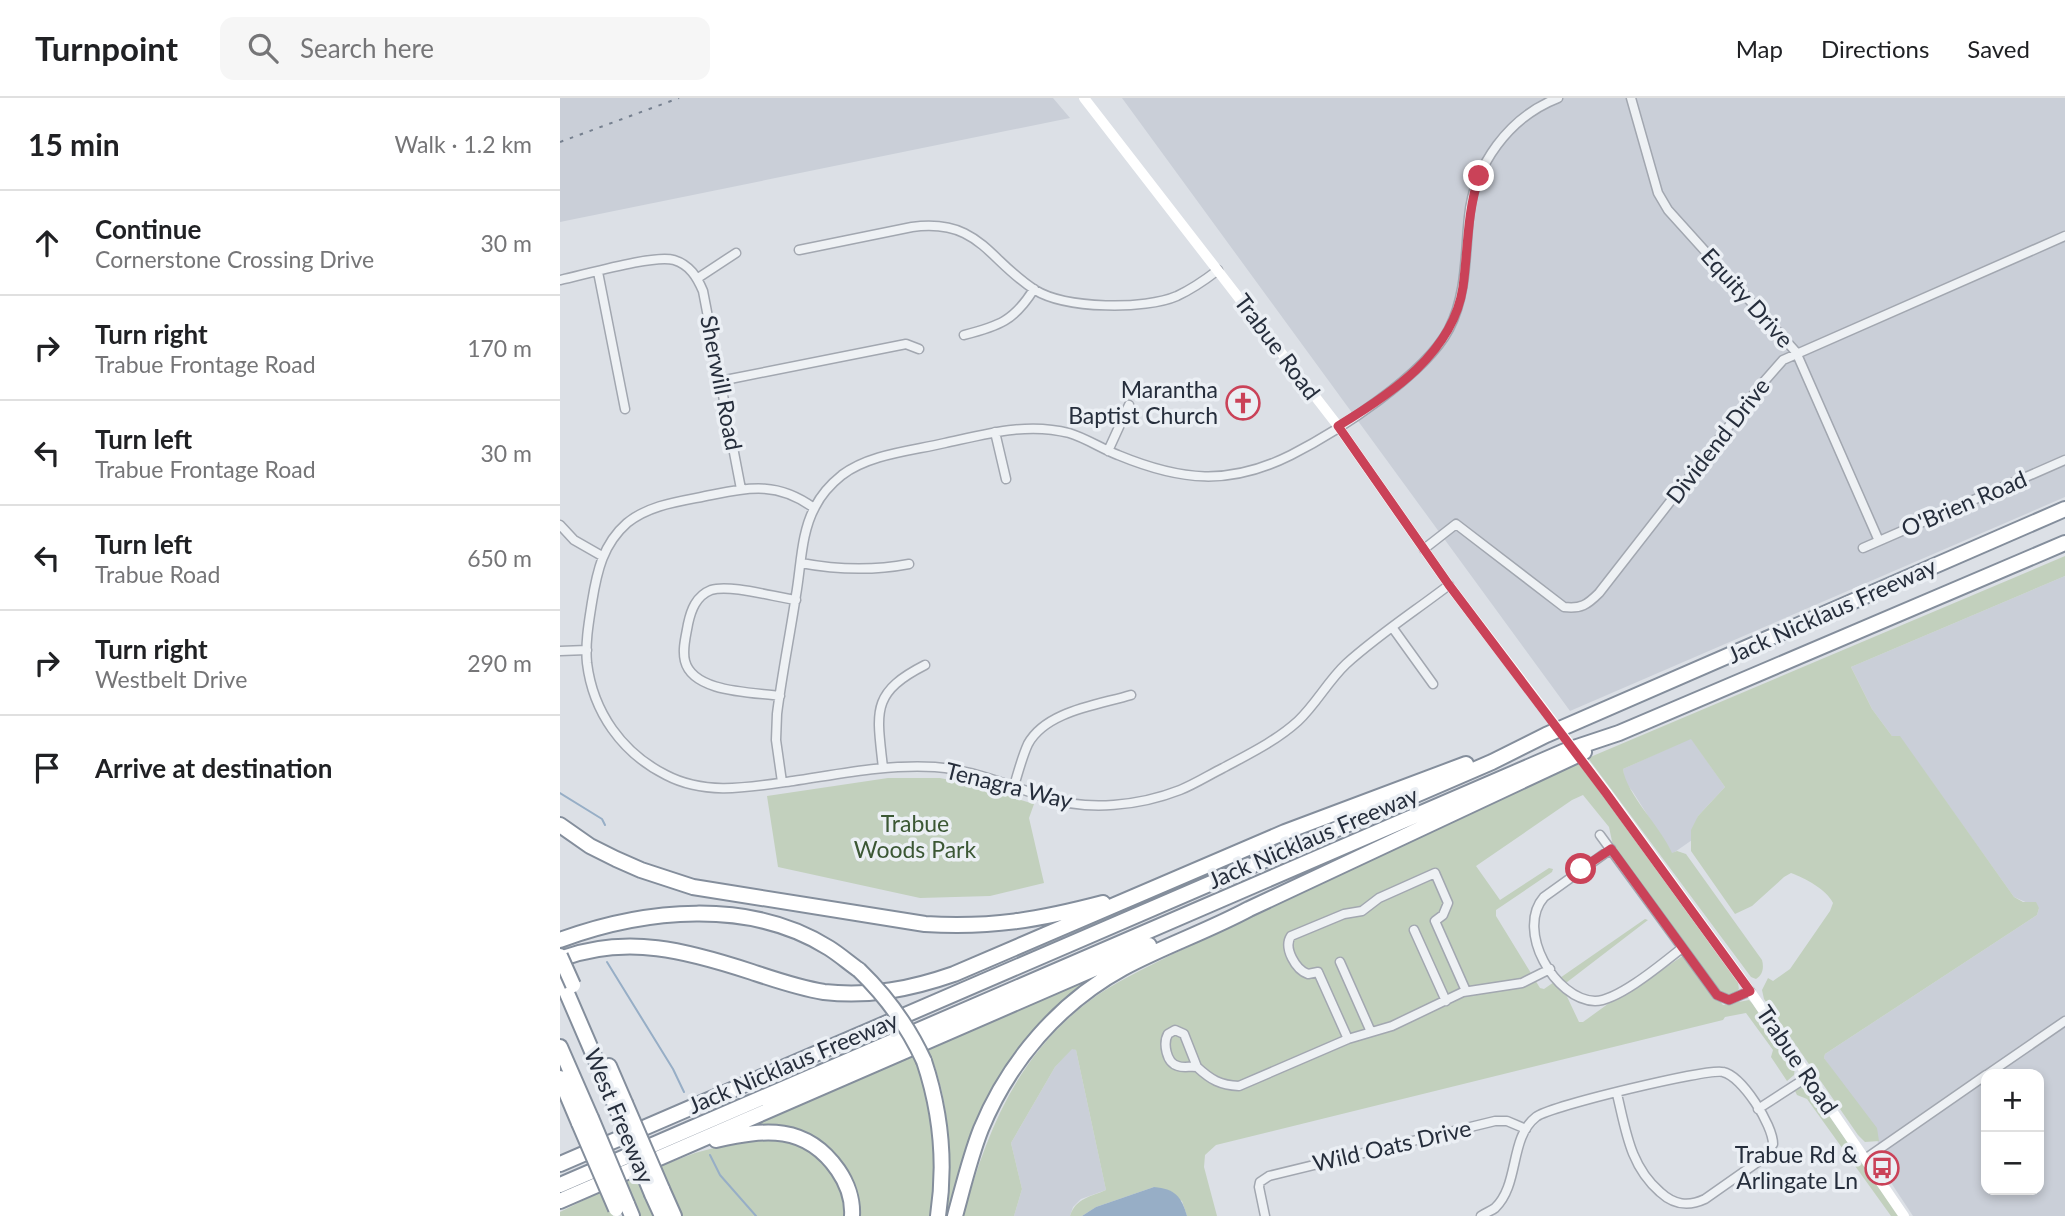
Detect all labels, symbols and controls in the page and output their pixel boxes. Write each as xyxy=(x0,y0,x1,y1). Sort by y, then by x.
search box xyxy=(220,17,710,80)
text: Turnpoint xyxy=(35,28,178,68)
icon: search xyxy=(244,29,282,67)
text: Search here xyxy=(300,32,434,64)
text: Map xyxy=(1736,34,1783,63)
text: Directions xyxy=(1821,34,1929,63)
text: Saved xyxy=(1967,34,2030,63)
text: 15 min xyxy=(28,126,120,162)
text: Walk · 1.2 km xyxy=(395,130,532,158)
route end xyxy=(1463,160,1494,191)
text: Continue xyxy=(95,213,201,245)
icon: ahead xyxy=(28,224,66,262)
text: 30 m xyxy=(481,229,532,257)
street label: Equity Drive xyxy=(1696,242,1800,353)
text: Cornerstone Crossing Drive xyxy=(95,245,374,273)
street label: Trabue Road xyxy=(1229,288,1327,405)
street label: Sherwill Road xyxy=(695,313,749,453)
text: Turn right xyxy=(95,318,208,350)
icon: right xyxy=(28,329,66,367)
text: 170 m xyxy=(467,334,532,362)
text: Trabue Frontage Road xyxy=(95,350,316,378)
street label: Dividend Drive xyxy=(1660,372,1775,509)
place label: Marantha Baptist Church xyxy=(1068,375,1218,429)
church icon: Marantha Baptist Church xyxy=(1224,384,1262,422)
text: Turn left xyxy=(95,423,192,455)
icon: left xyxy=(28,434,66,472)
text: 30 m xyxy=(481,439,532,467)
text: Trabue Frontage Road xyxy=(95,455,316,483)
street label: O'Brien Road xyxy=(1897,464,2031,542)
text: Turn left xyxy=(95,528,192,560)
icon: left xyxy=(28,539,66,577)
text: 650 m xyxy=(467,544,532,572)
street label: Jack Nicklaus Freeway xyxy=(1723,551,1940,669)
text: Trabue Road xyxy=(95,560,220,588)
text: Turn right xyxy=(95,633,208,665)
icon: right xyxy=(28,644,66,682)
text: 290 m xyxy=(467,649,532,677)
text: Westbelt Drive xyxy=(95,665,247,693)
icon: arrive xyxy=(28,749,66,787)
text: Arrive at destination xyxy=(95,752,332,784)
street label: Tenagra Way xyxy=(943,756,1076,814)
street label: Jack Nicklaus Freeway xyxy=(1203,780,1422,894)
park label: Trabue Woods Park xyxy=(854,809,976,863)
route start xyxy=(1565,853,1596,884)
street label: Trabue Road xyxy=(1751,1000,1845,1119)
street label: Jack Nicklaus Freeway xyxy=(683,1005,902,1119)
street label: West Freeway xyxy=(579,1044,661,1187)
map controls xyxy=(1981,1069,2044,1195)
button: + xyxy=(1981,1069,2044,1132)
street label: Wild Oats Drive xyxy=(1310,1113,1474,1177)
button: − xyxy=(1981,1132,2044,1195)
place label: Trabue Rd & Arlingate Ln xyxy=(1735,1140,1859,1194)
bus stop icon: Trabue Rd & Arlingate Ln xyxy=(1863,1149,1901,1187)

